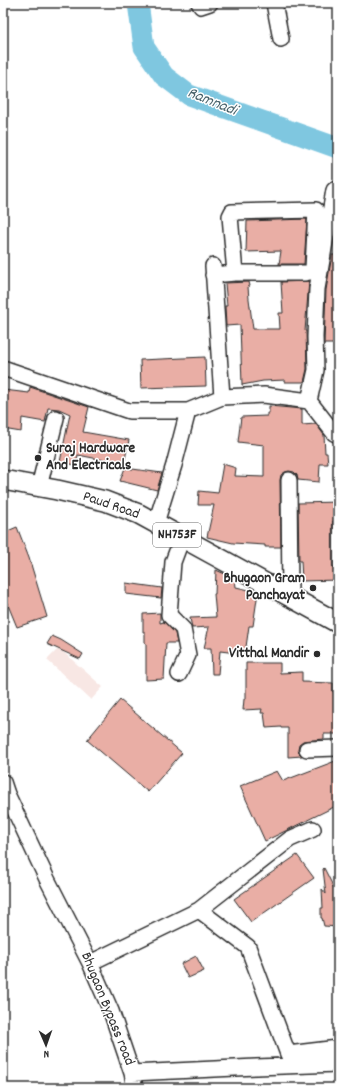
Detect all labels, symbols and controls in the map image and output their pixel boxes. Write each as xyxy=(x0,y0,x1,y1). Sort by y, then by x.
water label: Ramnadi xyxy=(184,82,243,123)
place label: Suraj Hardware And Electricals xyxy=(46,438,136,477)
marker: Suraj Hardware And Electricals xyxy=(33,453,43,463)
street label: Paud Road xyxy=(80,486,142,526)
road number: NH753F xyxy=(153,523,201,547)
place label: Bhugaon Gram Panchayat xyxy=(223,568,305,607)
marker: Bhugaon Gram Panchayat xyxy=(308,583,318,593)
place label: Vitthal Mandir xyxy=(229,643,309,665)
marker: Vitthal Mandir xyxy=(312,649,322,659)
street label: Bhugaon Bypass road xyxy=(74,949,140,1069)
north arrow xyxy=(26,1025,66,1065)
text: N xyxy=(43,1045,49,1061)

